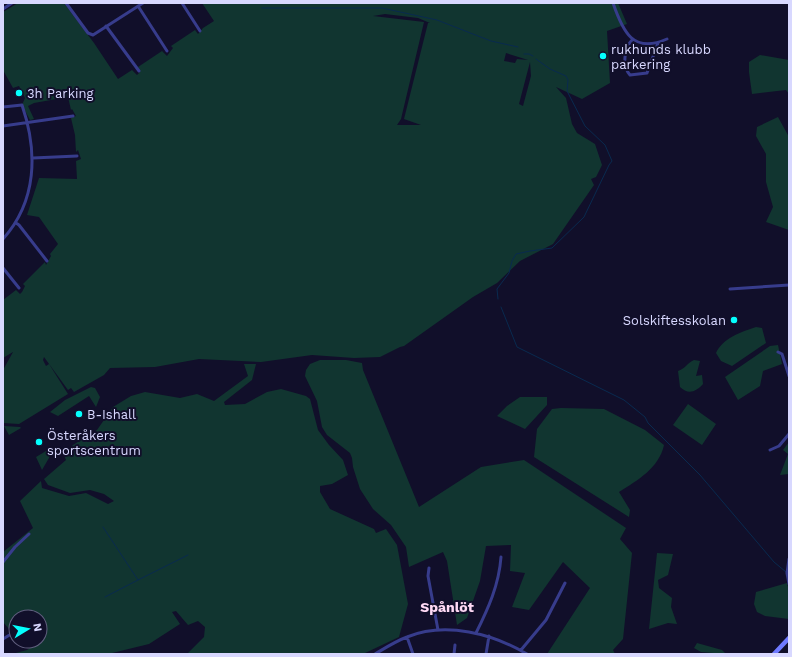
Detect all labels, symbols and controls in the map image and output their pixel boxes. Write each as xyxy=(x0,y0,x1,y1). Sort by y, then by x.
place label: rukhunds klubb parkering xyxy=(611,42,711,72)
marker: rukhunds klubb parkering xyxy=(598,51,608,61)
place label: 3h Parking xyxy=(27,86,94,101)
marker: 3h Parking xyxy=(14,88,24,98)
place label: Solskiftesskolan xyxy=(623,313,726,328)
marker: Solskiftesskolan xyxy=(729,315,739,325)
place label: B-Ishall xyxy=(87,407,136,422)
marker: B-Ishall xyxy=(74,409,84,419)
place label: Österåkers sportscentrum xyxy=(47,428,141,458)
marker: Österåkers sportscentrum xyxy=(34,437,44,447)
district label: Spånlöt xyxy=(420,599,474,615)
north arrow xyxy=(8,609,48,649)
text: N xyxy=(30,622,44,632)

